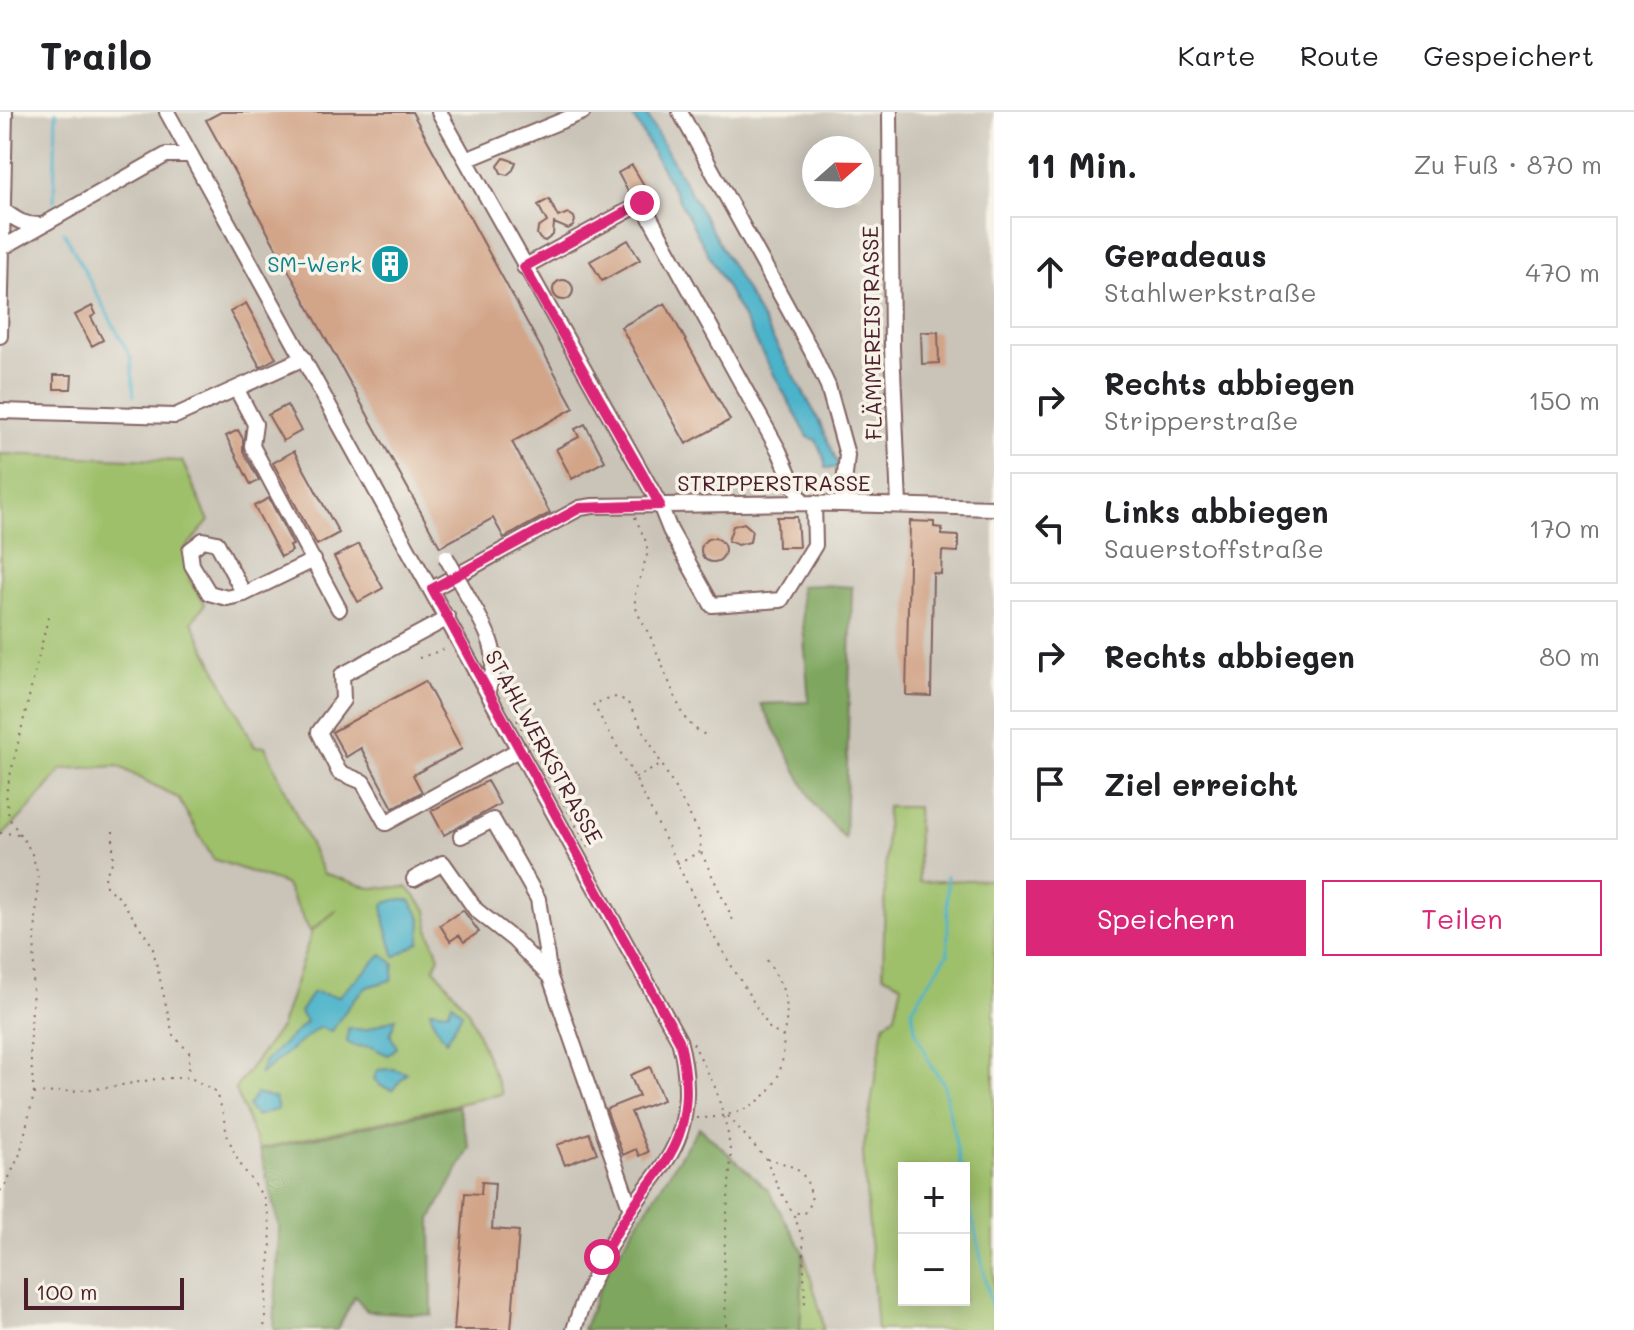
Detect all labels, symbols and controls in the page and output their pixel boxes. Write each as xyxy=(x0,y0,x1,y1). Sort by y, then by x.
text: Trailo xyxy=(40,30,152,80)
text: Karte xyxy=(1177,37,1256,73)
text: Route xyxy=(1300,37,1379,73)
text: Gespeichert xyxy=(1423,37,1594,73)
north arrow xyxy=(802,136,874,208)
text: 11 Min. xyxy=(1026,142,1137,187)
text: Zu Fuß · 870 m xyxy=(1413,147,1602,181)
route end xyxy=(624,185,660,221)
street label: FLÄMMEREISTRASSE xyxy=(855,226,888,440)
text: Geradeaus xyxy=(1104,235,1267,275)
building icon: SM-Werk xyxy=(369,243,411,285)
place label: SM-Werk xyxy=(267,249,362,278)
icon: ahead xyxy=(1028,250,1072,294)
text: 470 m xyxy=(1525,255,1600,289)
text: Stahlwerkstraße xyxy=(1104,275,1317,309)
text: Rechts abbiegen xyxy=(1104,363,1355,403)
icon: right xyxy=(1028,378,1072,422)
text: 150 m xyxy=(1528,383,1600,417)
text: Stripperstraße xyxy=(1104,403,1298,437)
street label: STRIPPERSTRASSE xyxy=(677,468,871,497)
text: Links abbiegen xyxy=(1104,491,1328,531)
icon: left xyxy=(1028,506,1072,550)
text: 170 m xyxy=(1529,511,1600,545)
text: Sauerstoffstraße xyxy=(1104,531,1324,565)
icon: right xyxy=(1028,634,1072,678)
text: Rechts abbiegen xyxy=(1104,636,1355,676)
text: 80 m xyxy=(1539,639,1600,673)
street label: STAHLWERKSTRASSE xyxy=(479,644,610,849)
icon: arrive xyxy=(1028,762,1072,806)
text: Ziel erreicht xyxy=(1104,764,1298,804)
button: Speichern xyxy=(1026,880,1306,956)
button: Teilen xyxy=(1322,880,1602,956)
map controls xyxy=(898,1162,970,1306)
button: + xyxy=(898,1162,970,1234)
button: − xyxy=(898,1234,970,1306)
route start xyxy=(584,1239,620,1275)
scale bar xyxy=(24,1274,184,1310)
text: 100 m xyxy=(36,1277,98,1306)

